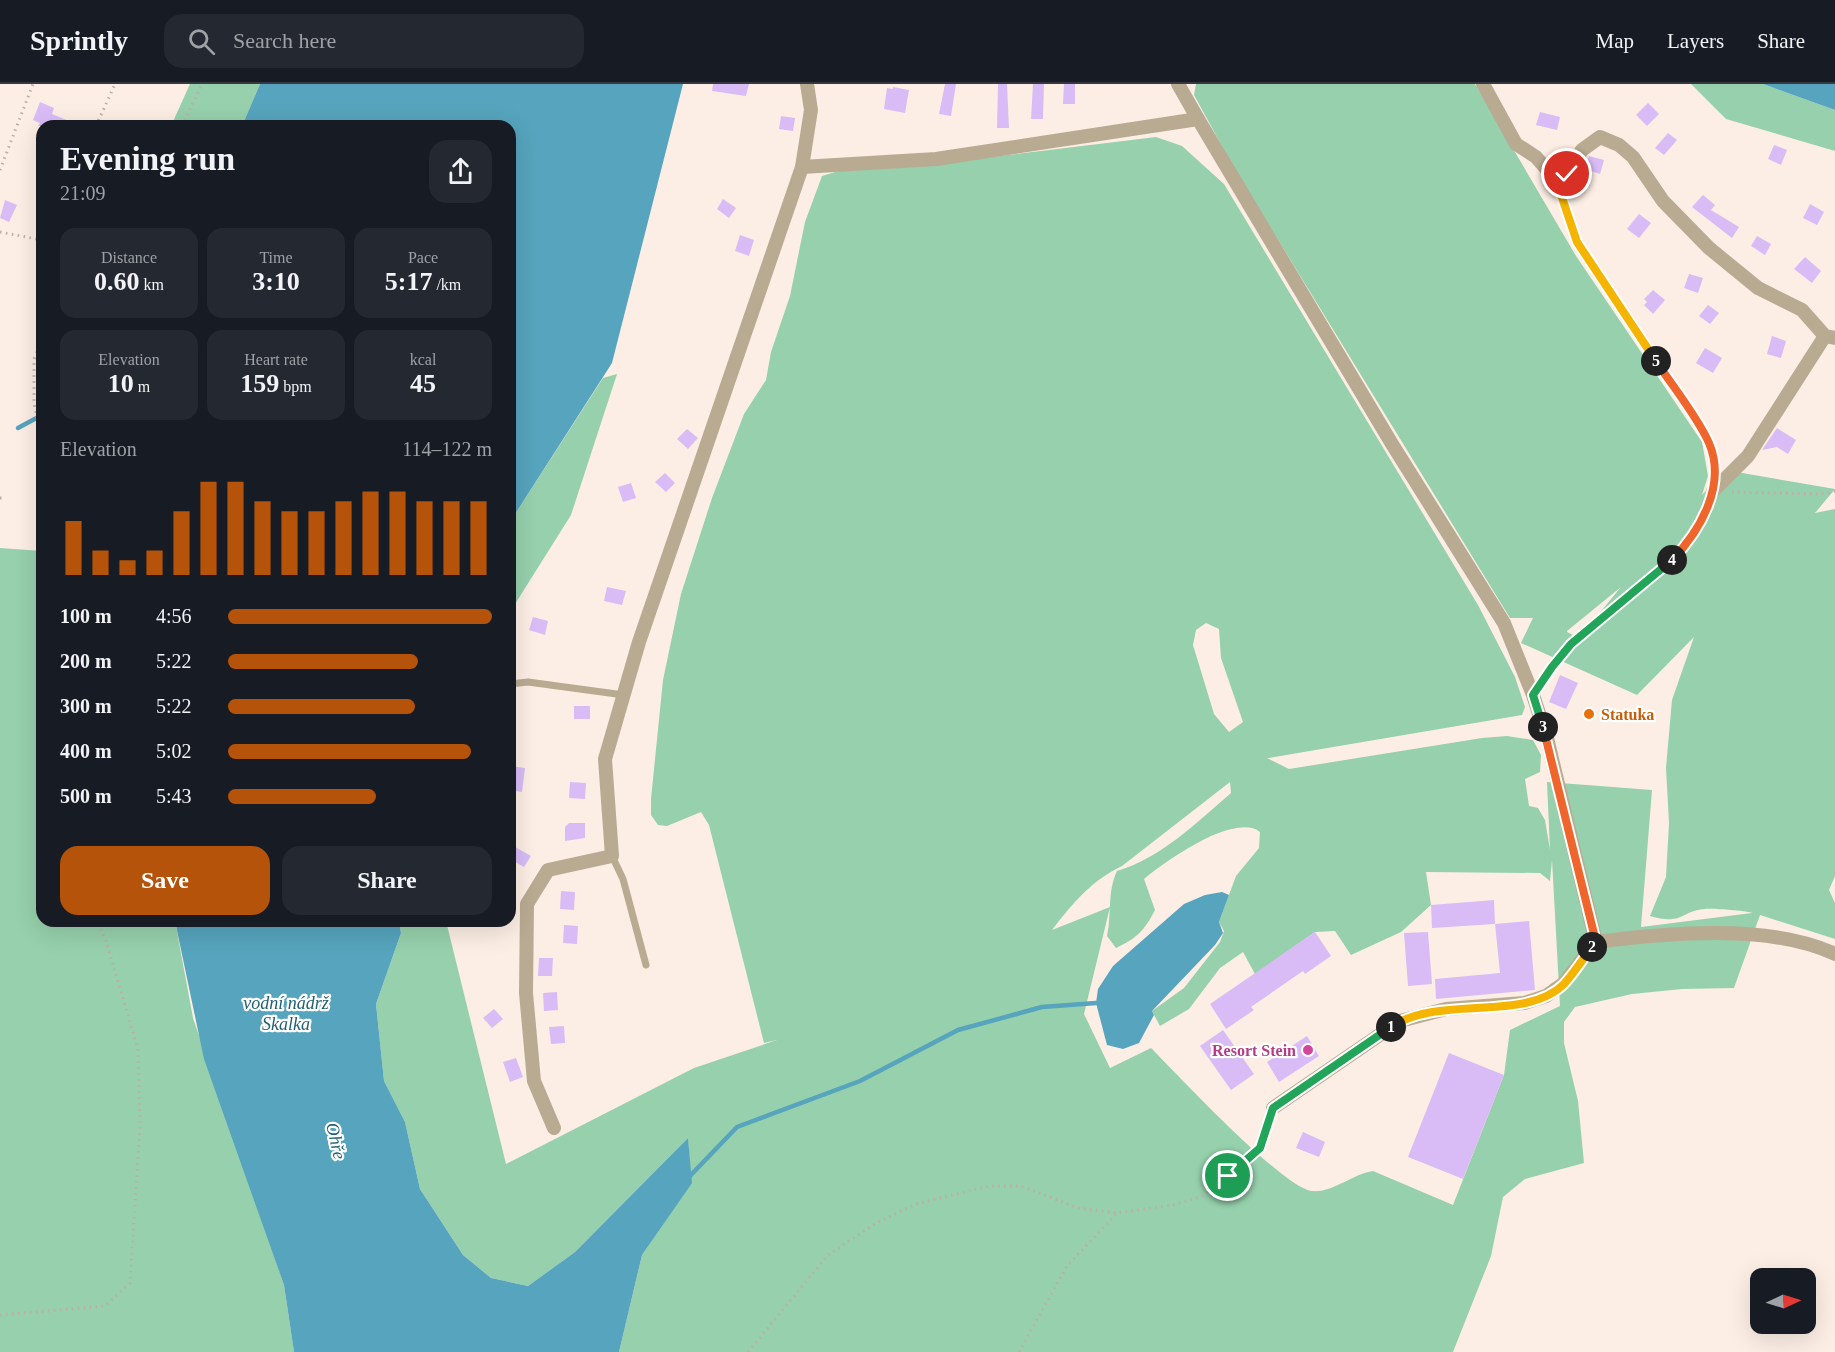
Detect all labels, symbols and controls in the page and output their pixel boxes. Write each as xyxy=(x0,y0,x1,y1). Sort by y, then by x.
search box xyxy=(164,14,584,68)
text: Sprintly xyxy=(30,25,128,56)
icon: search xyxy=(185,25,218,58)
text: Search here xyxy=(233,28,336,53)
text: Map xyxy=(1596,29,1634,53)
text: Layers xyxy=(1667,29,1724,53)
text: Share xyxy=(1757,29,1805,53)
button: share xyxy=(429,140,492,203)
text: Evening run xyxy=(60,141,235,177)
pin xyxy=(1541,148,1592,199)
icon: check xyxy=(1550,157,1583,190)
text: 21:09 xyxy=(60,182,106,204)
text: Distance xyxy=(101,249,157,266)
text: Time xyxy=(259,249,293,266)
text: Pace xyxy=(408,249,438,266)
text: 0.60 xyxy=(94,267,140,296)
text: 3:10 xyxy=(252,267,300,296)
text: 5:17 xyxy=(385,267,432,296)
text: km xyxy=(140,276,164,293)
text: /km xyxy=(432,276,461,293)
pin: 5 xyxy=(1641,346,1671,376)
text: Elevation xyxy=(98,351,160,368)
text: Heart rate xyxy=(244,351,308,368)
text: kcal xyxy=(410,351,436,368)
text: 5 xyxy=(1652,352,1660,369)
text: 10 xyxy=(108,369,134,398)
text: 159 xyxy=(240,369,279,398)
text: 45 xyxy=(410,369,436,398)
text: m xyxy=(134,378,150,395)
text: bpm xyxy=(279,378,312,395)
text: Elevation xyxy=(60,438,137,460)
text: 114–122 m xyxy=(402,438,492,460)
pin: 4 xyxy=(1657,545,1687,575)
text: 4 xyxy=(1668,551,1676,568)
text: 100 m xyxy=(60,605,112,627)
text: 4:56 xyxy=(156,605,192,627)
text: 200 m xyxy=(60,650,112,672)
text: 5:22 xyxy=(156,650,192,672)
text: 300 m xyxy=(60,695,112,717)
text: 5:22 xyxy=(156,695,192,717)
place label: Statuka xyxy=(1601,706,1654,723)
marker: Statuka xyxy=(1582,707,1596,721)
pin: 3 xyxy=(1528,712,1558,742)
text: 3 xyxy=(1539,718,1547,735)
text: 400 m xyxy=(60,740,112,762)
text: 5:02 xyxy=(156,740,192,762)
text: 500 m xyxy=(60,785,112,807)
text: 5:43 xyxy=(156,785,192,807)
button: Save xyxy=(60,846,270,915)
button: Share xyxy=(282,846,492,915)
pin: 2 xyxy=(1577,932,1607,962)
text: 2 xyxy=(1588,938,1596,955)
water label: vodní nádrž Skalka xyxy=(243,993,330,1034)
pin: 1 xyxy=(1376,1012,1406,1042)
text: 1 xyxy=(1387,1018,1395,1035)
place label: Resort Stein xyxy=(1212,1042,1296,1059)
marker: Resort Stein xyxy=(1301,1043,1315,1057)
water label: Ohře xyxy=(322,1121,350,1161)
pin xyxy=(1202,1150,1253,1201)
icon: arrive xyxy=(1211,1159,1244,1192)
north arrow xyxy=(1750,1268,1816,1334)
map controls xyxy=(1750,1268,1816,1334)

